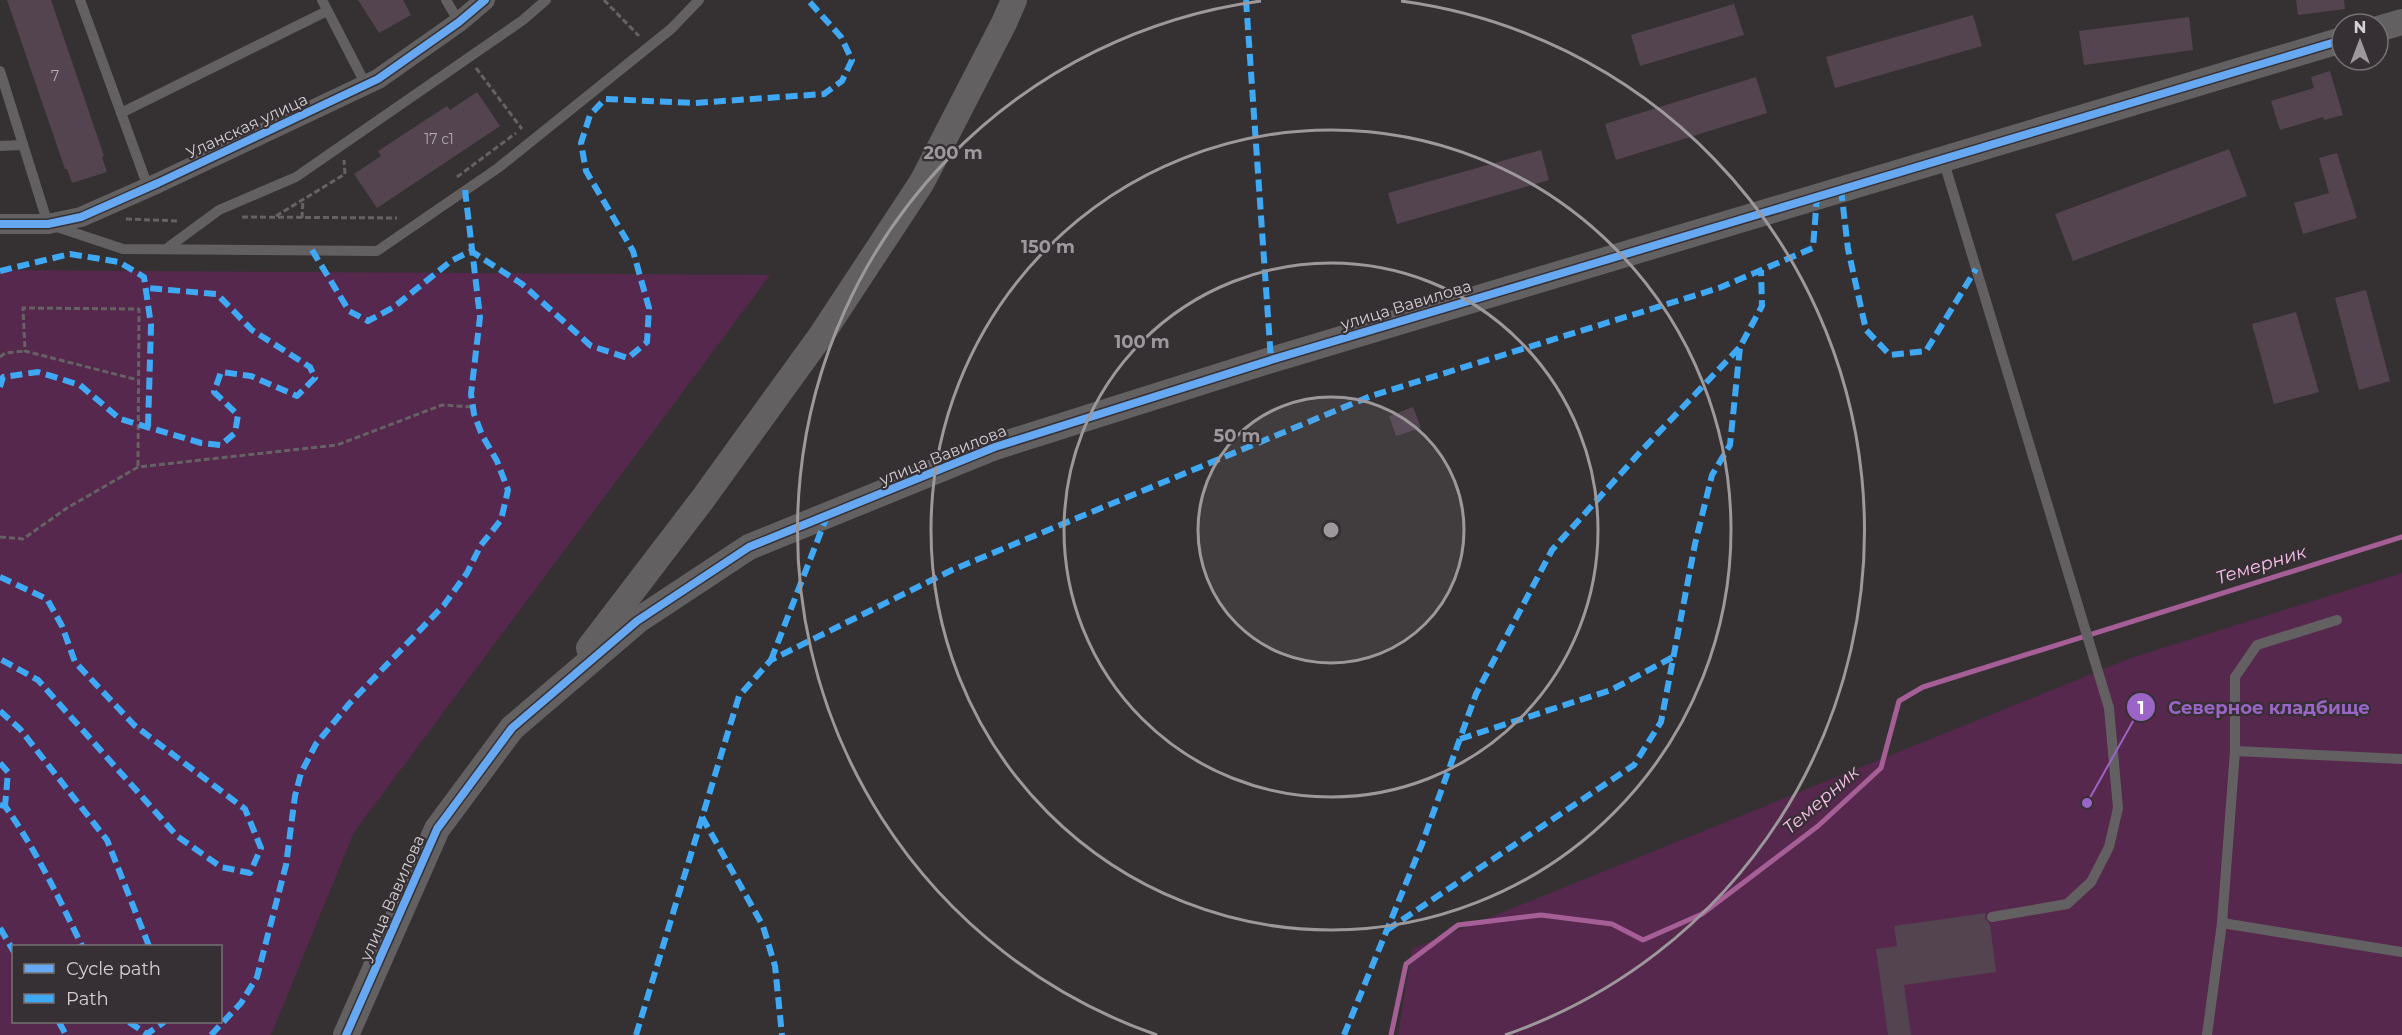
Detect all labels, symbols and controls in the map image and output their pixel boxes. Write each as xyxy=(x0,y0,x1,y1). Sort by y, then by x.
north arrow xyxy=(2330,12,2390,72)
text: N xyxy=(2354,18,2366,37)
house number: 7 xyxy=(51,67,59,85)
street label: Уланская улица xyxy=(183,90,311,162)
house number: 17 с1 xyxy=(424,130,454,148)
text: 200 m xyxy=(923,142,983,164)
text: 150 m xyxy=(1021,236,1075,258)
street label: улица Вавилова xyxy=(1337,276,1474,334)
text: 100 m xyxy=(1114,331,1170,353)
street label: улица Вавилова xyxy=(876,421,1009,490)
text: 50 m xyxy=(1214,425,1260,447)
centre of rings xyxy=(1321,520,1341,540)
water label: Темерник xyxy=(2213,541,2310,589)
callout: Северное кладбище xyxy=(2126,689,2381,725)
text: 1 xyxy=(2137,697,2145,719)
text: Северное кладбище xyxy=(2168,697,2370,719)
water label: Темерник xyxy=(1778,761,1864,839)
street label: улица Вавилова xyxy=(355,832,428,965)
legend xyxy=(12,945,222,1023)
text: Cycle path xyxy=(66,958,161,980)
text: Path xyxy=(66,988,109,1010)

